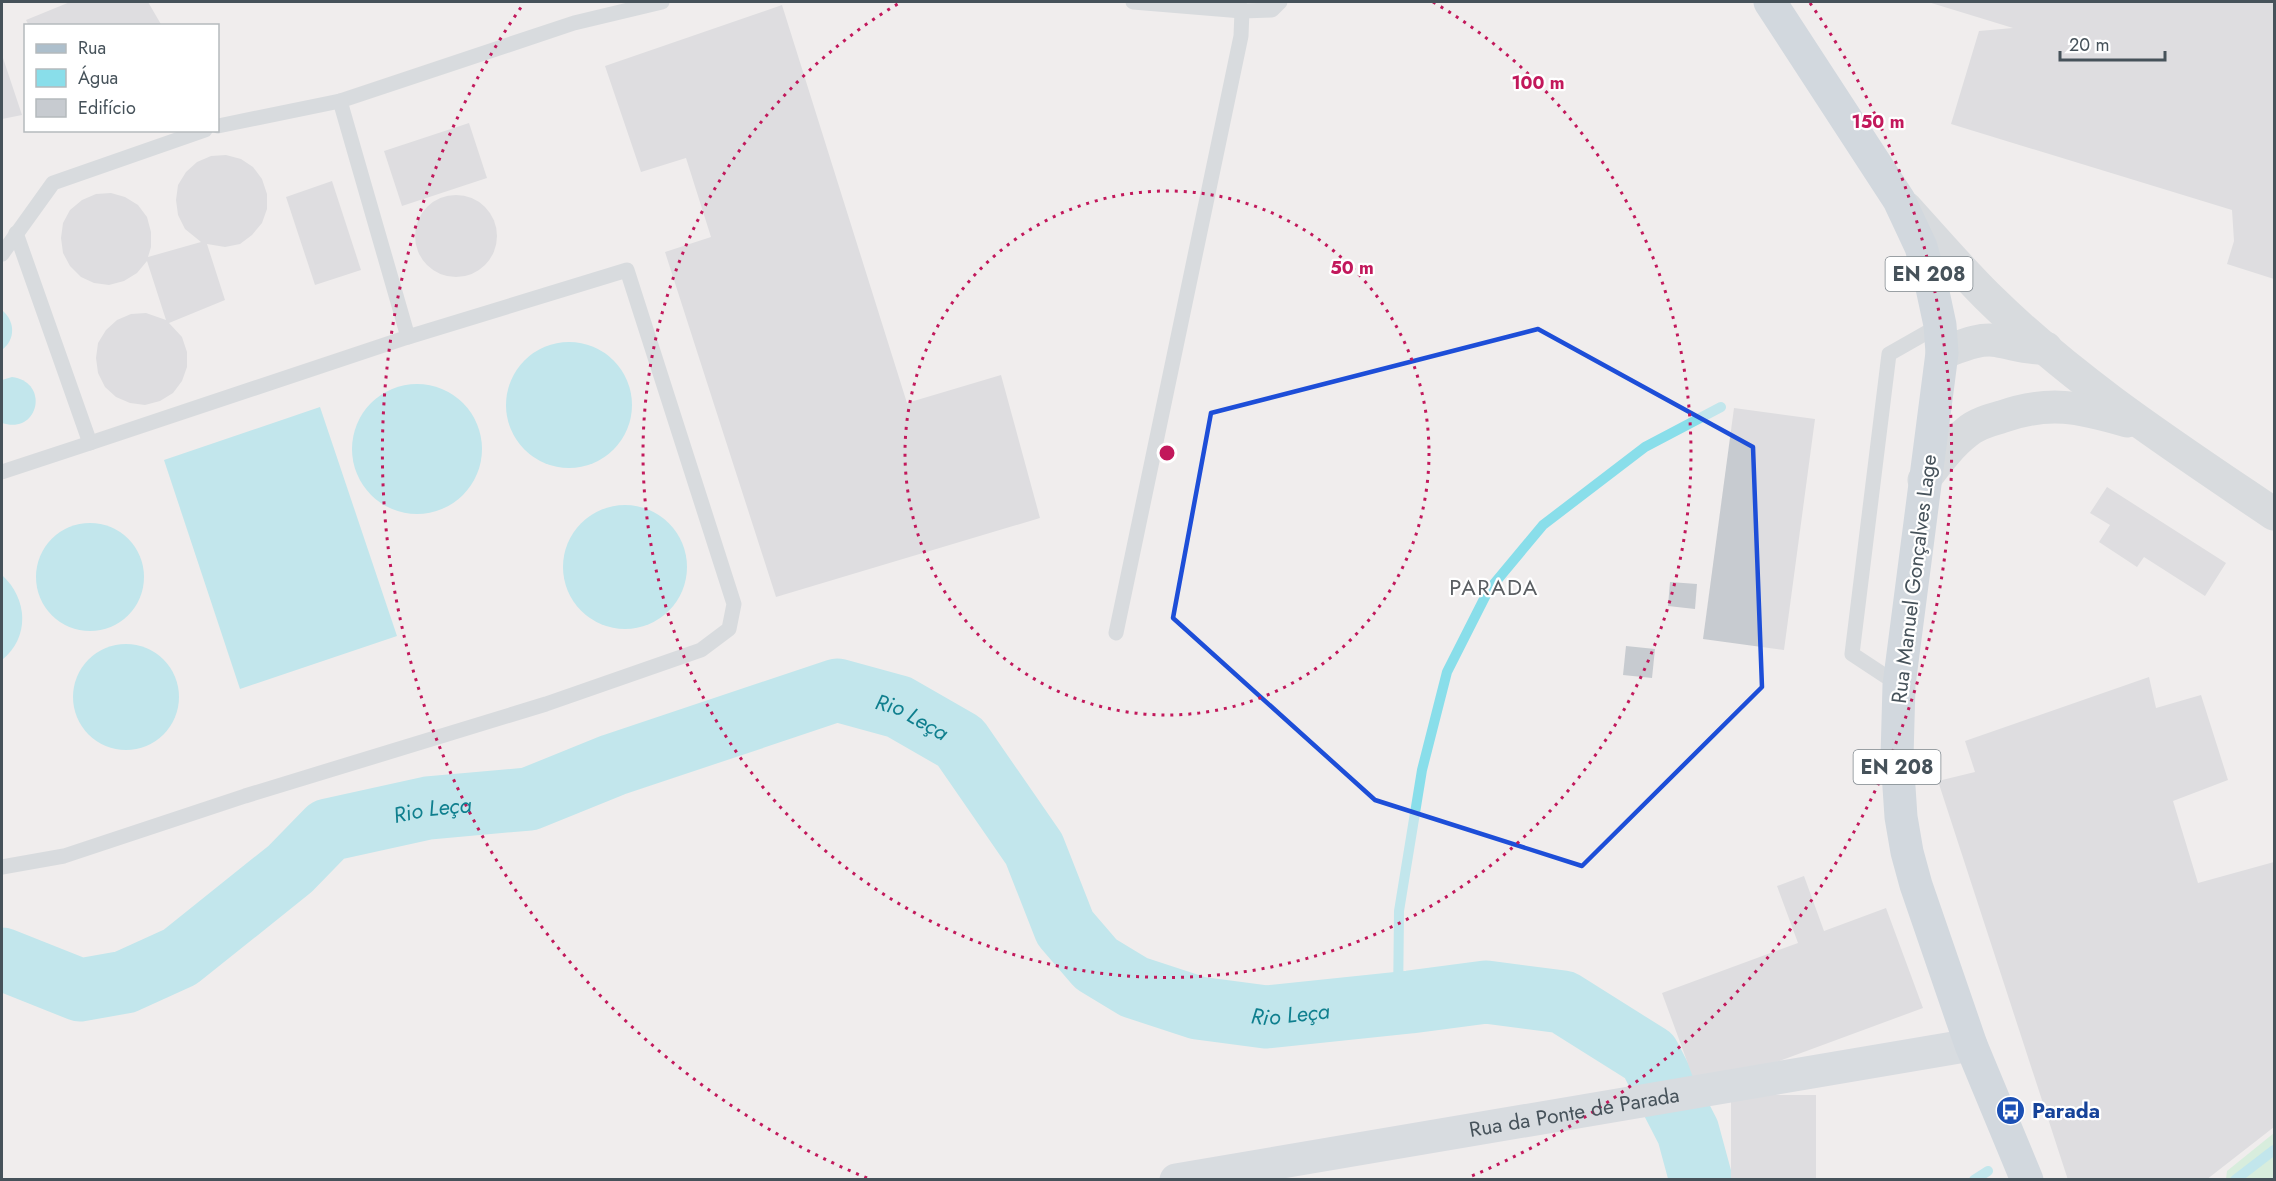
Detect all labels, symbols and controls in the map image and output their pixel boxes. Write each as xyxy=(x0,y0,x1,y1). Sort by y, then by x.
legend xyxy=(24,24,219,132)
scale bar xyxy=(2060,24,2165,62)
text: 20 m xyxy=(2069,32,2109,58)
text: Rua xyxy=(78,35,106,61)
text: Água xyxy=(78,65,118,91)
text: 100 m xyxy=(1511,70,1565,96)
text: Edifício xyxy=(78,95,136,121)
text: 150 m xyxy=(1852,109,1904,135)
text: 50 m xyxy=(1330,255,1374,281)
road number: EN 208 xyxy=(1886,257,1972,291)
centre of rings xyxy=(1157,443,1177,463)
street label: Rua Manuel Gonçalves Lage xyxy=(1884,452,1944,705)
district label: PARADA xyxy=(1449,571,1539,603)
water label: Rio Leça xyxy=(872,685,955,748)
road number: EN 208 xyxy=(1854,750,1940,784)
water label: Rio Leça xyxy=(390,788,473,831)
water label: Rio Leça xyxy=(1249,994,1331,1033)
street label: Rua da Ponte de Parada xyxy=(1467,1080,1682,1145)
bus stop icon: Parada xyxy=(1995,1095,2027,1127)
place label: Parada xyxy=(2032,1096,2100,1126)

